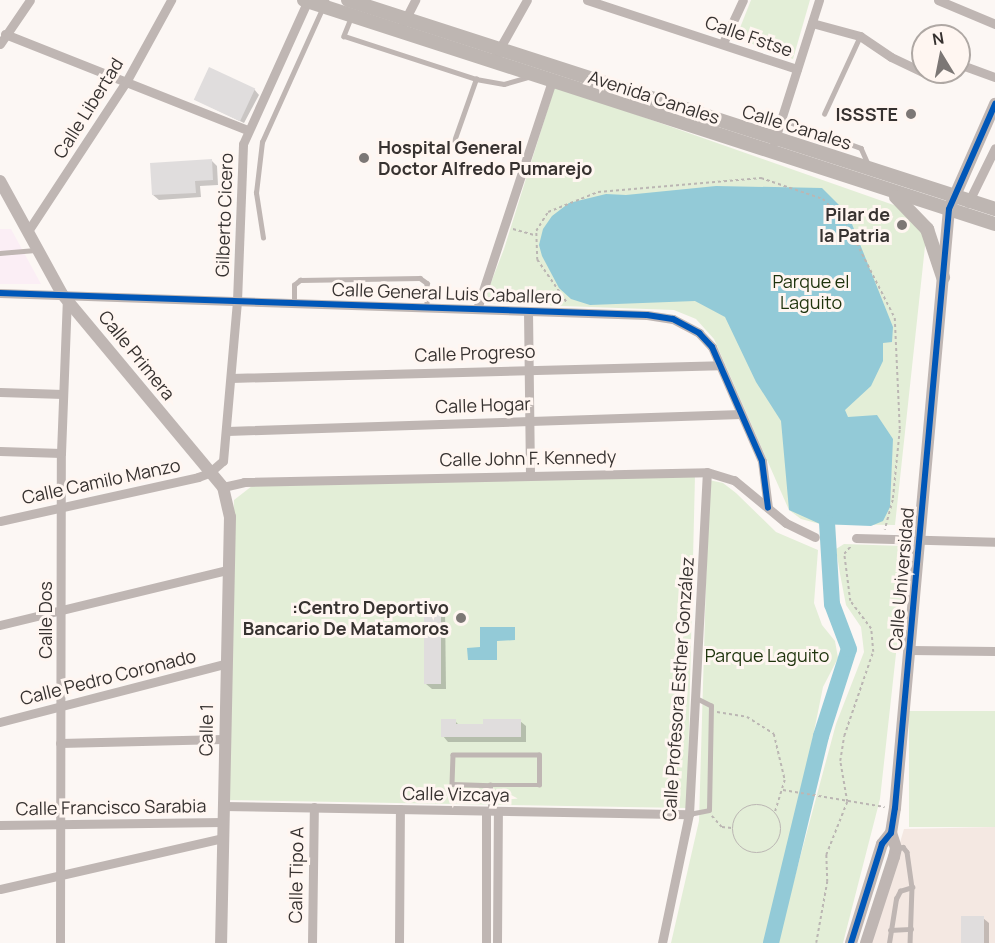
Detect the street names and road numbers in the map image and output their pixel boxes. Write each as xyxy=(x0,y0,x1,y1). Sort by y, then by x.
street label: Calle Fstse xyxy=(702,11,796,61)
street label: Calle Libertad xyxy=(49,54,127,162)
street label: Avenida Canales xyxy=(586,66,722,128)
street label: Calle Canales xyxy=(740,100,854,154)
street label: Gilberto Cicero xyxy=(211,153,237,277)
street label: Calle General Luis Caballero xyxy=(332,278,562,308)
street label: Calle Primera xyxy=(94,306,180,404)
street label: Calle Progreso xyxy=(414,340,536,366)
street label: Calle Hogar xyxy=(435,393,531,417)
street label: Calle John F. Kennedy xyxy=(439,446,617,470)
street label: Calle Camilo Manzo xyxy=(20,454,182,508)
street label: Calle Universidad xyxy=(884,507,918,651)
street label: Calle Profesora Esther González xyxy=(658,556,698,822)
street label: Calle Dos xyxy=(34,581,56,659)
street label: Calle Pedro Coronado xyxy=(18,645,198,709)
street label: Calle 1 xyxy=(195,704,217,756)
street label: Calle Vizcaya xyxy=(402,782,510,806)
street label: Calle Francisco Sarabia xyxy=(16,795,206,819)
street label: Calle Tipo A xyxy=(284,826,308,924)

